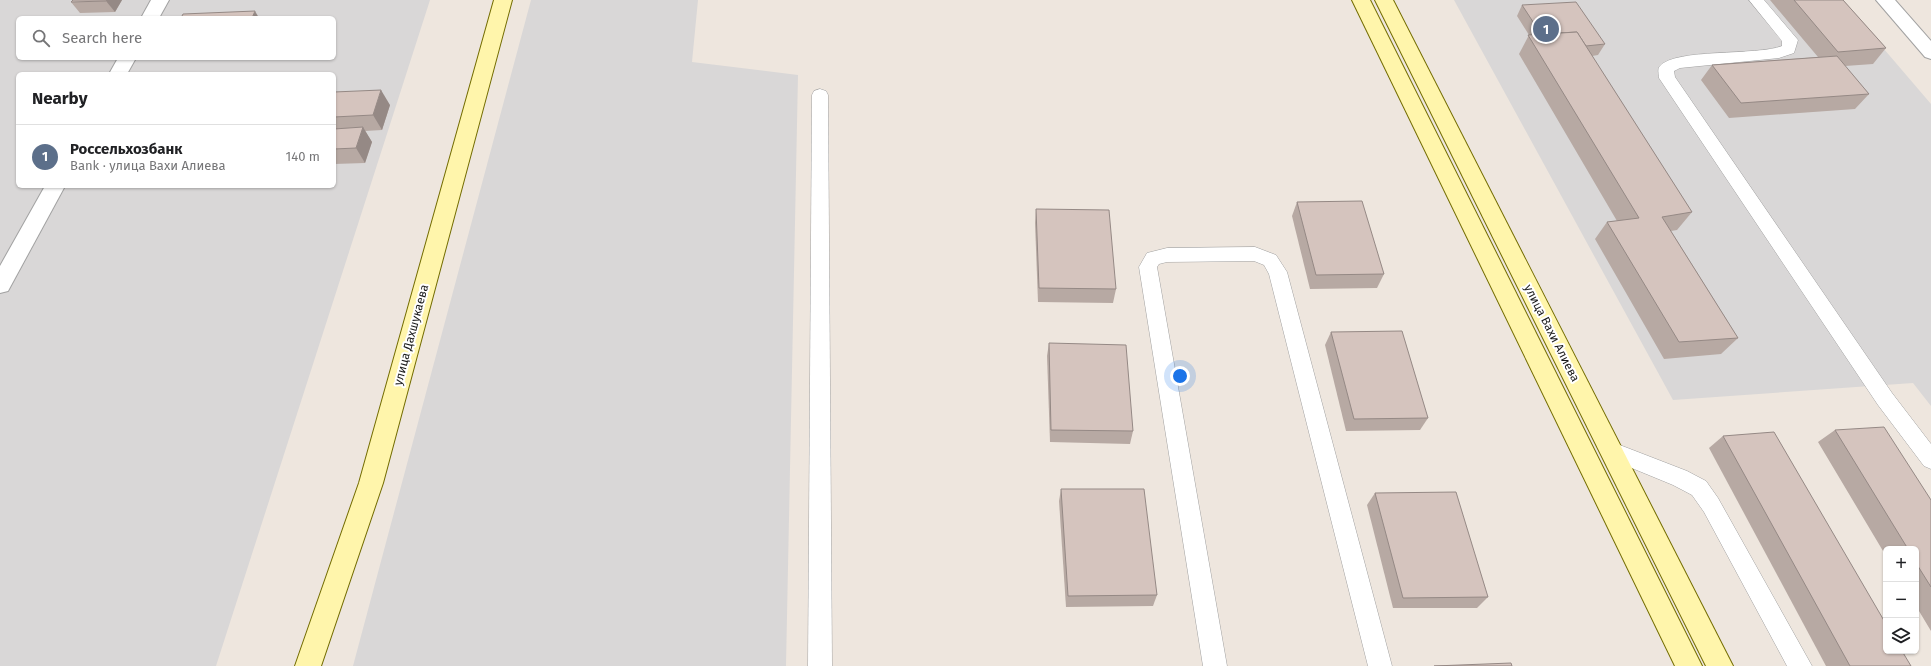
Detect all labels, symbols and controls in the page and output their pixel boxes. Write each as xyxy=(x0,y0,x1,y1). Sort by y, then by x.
pin: 1 xyxy=(1533,14,1559,44)
search box xyxy=(16,16,336,60)
icon: search xyxy=(30,27,52,49)
text: Search here xyxy=(62,29,142,47)
text: Nearby xyxy=(32,88,87,109)
text: Россельхозбанк xyxy=(70,140,182,158)
text: 1 xyxy=(42,149,48,164)
text: 140 m xyxy=(286,149,320,164)
text: Bank · улица Вахи Алиева xyxy=(70,158,226,173)
street label: улица Вахи Алиева xyxy=(1521,282,1583,384)
street label: улица Дахшукаева xyxy=(391,283,431,387)
your location xyxy=(1170,366,1190,386)
map controls xyxy=(1883,546,1919,654)
button: + xyxy=(1883,546,1919,582)
button: − xyxy=(1883,582,1919,618)
button: layers xyxy=(1883,618,1919,654)

